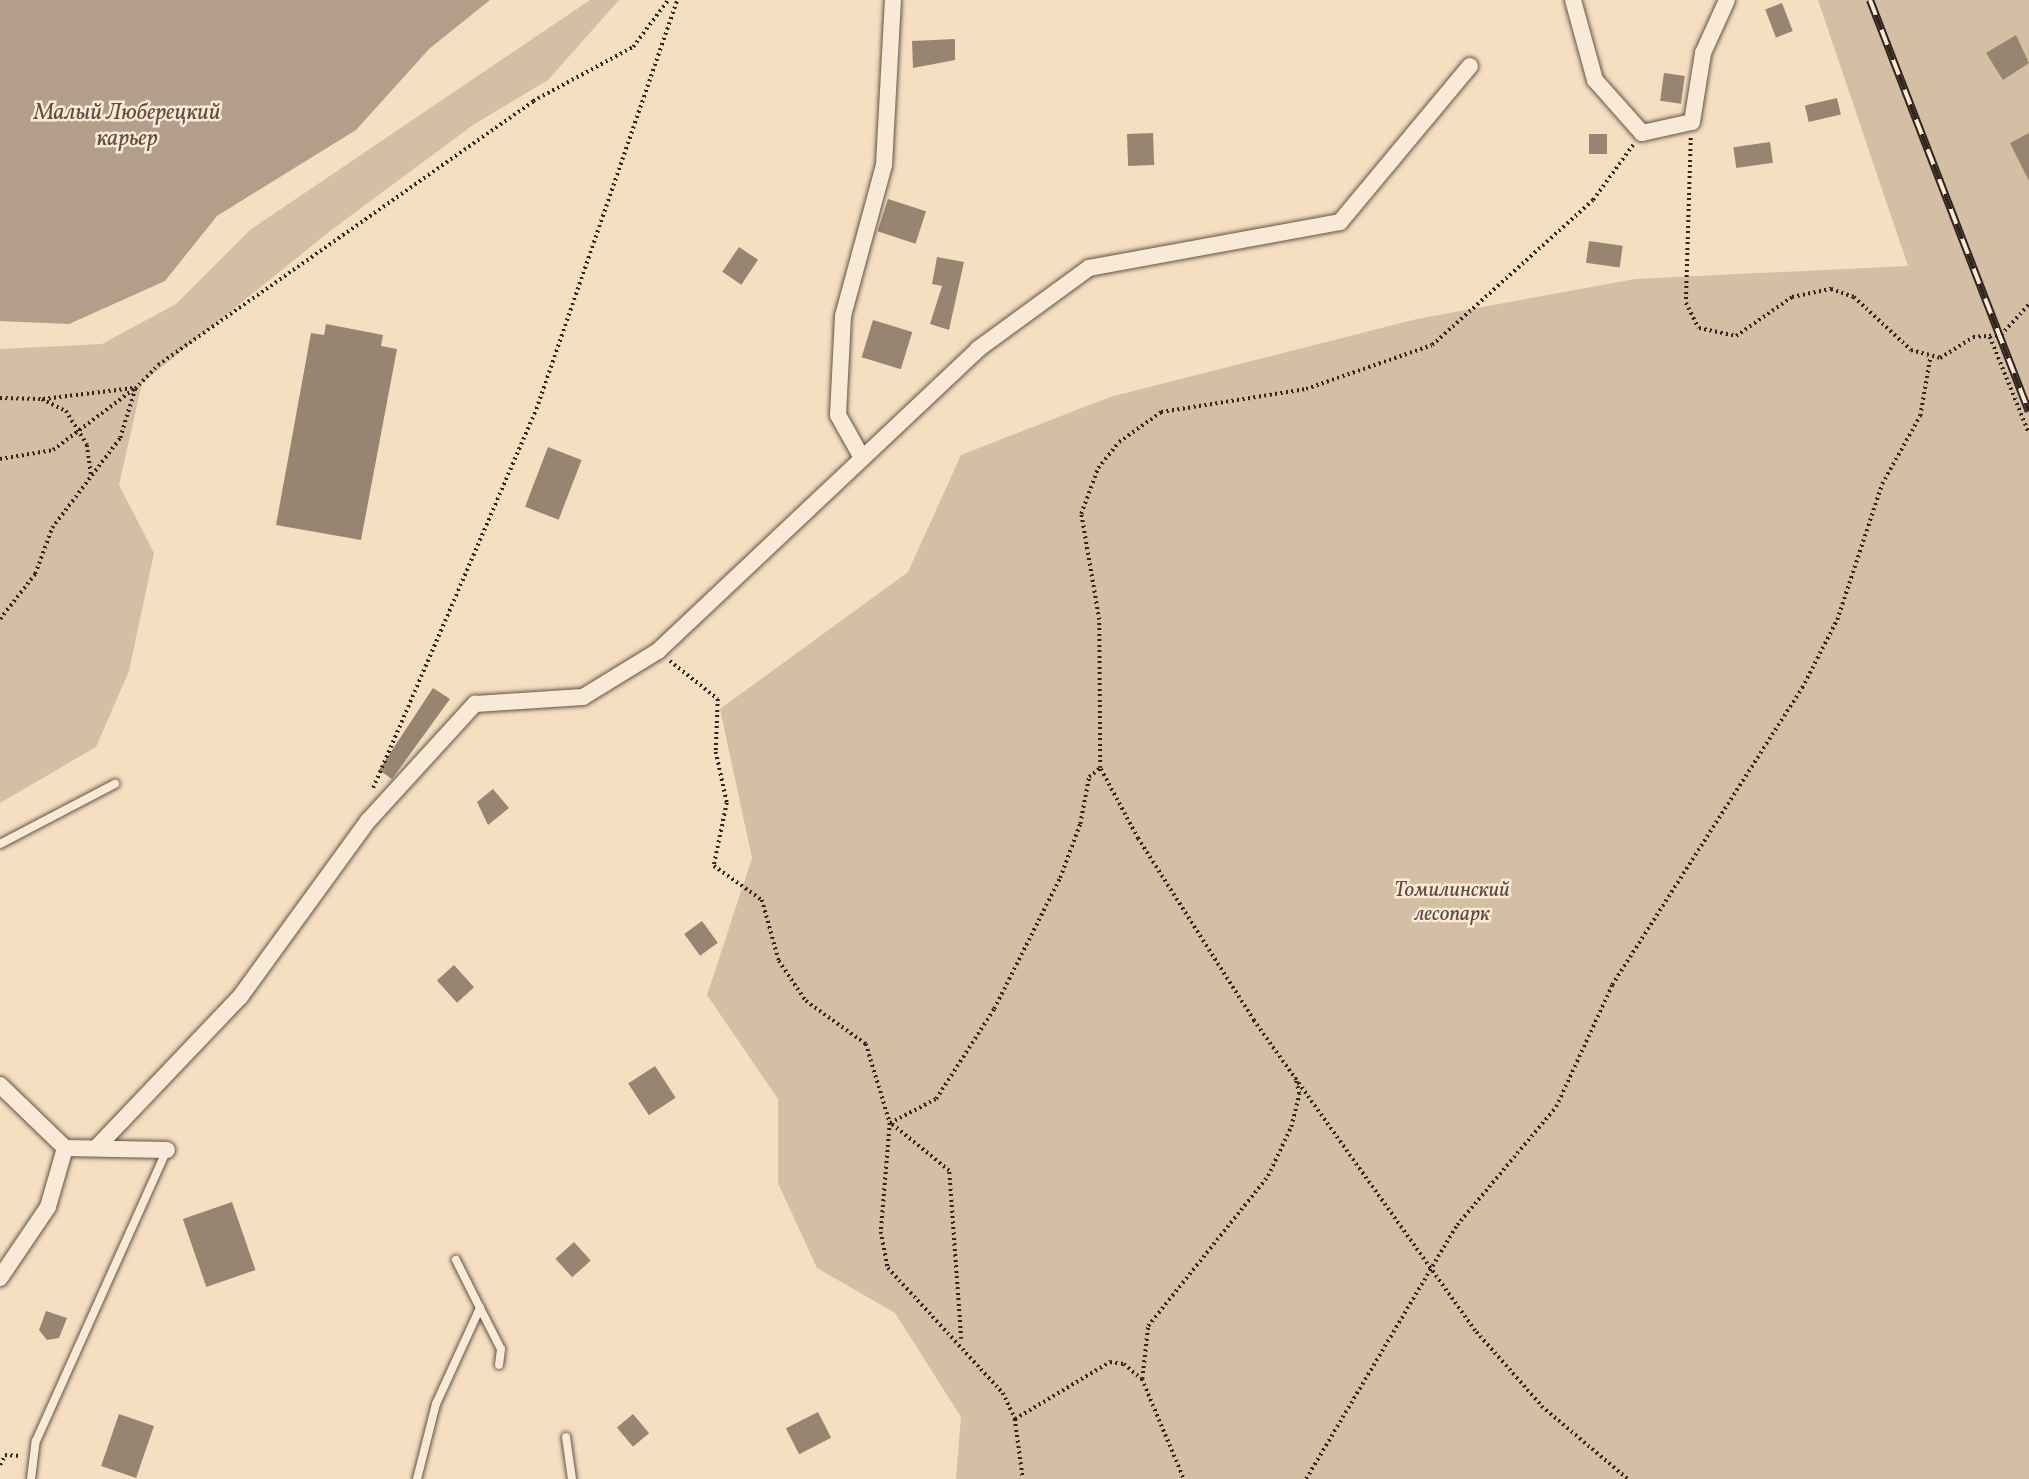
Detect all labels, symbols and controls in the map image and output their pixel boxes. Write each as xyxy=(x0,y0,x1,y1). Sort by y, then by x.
water label: Малый Люберецкий карьер xyxy=(34,99,220,153)
park label: Томилинский лесопарк xyxy=(1394,878,1510,928)

